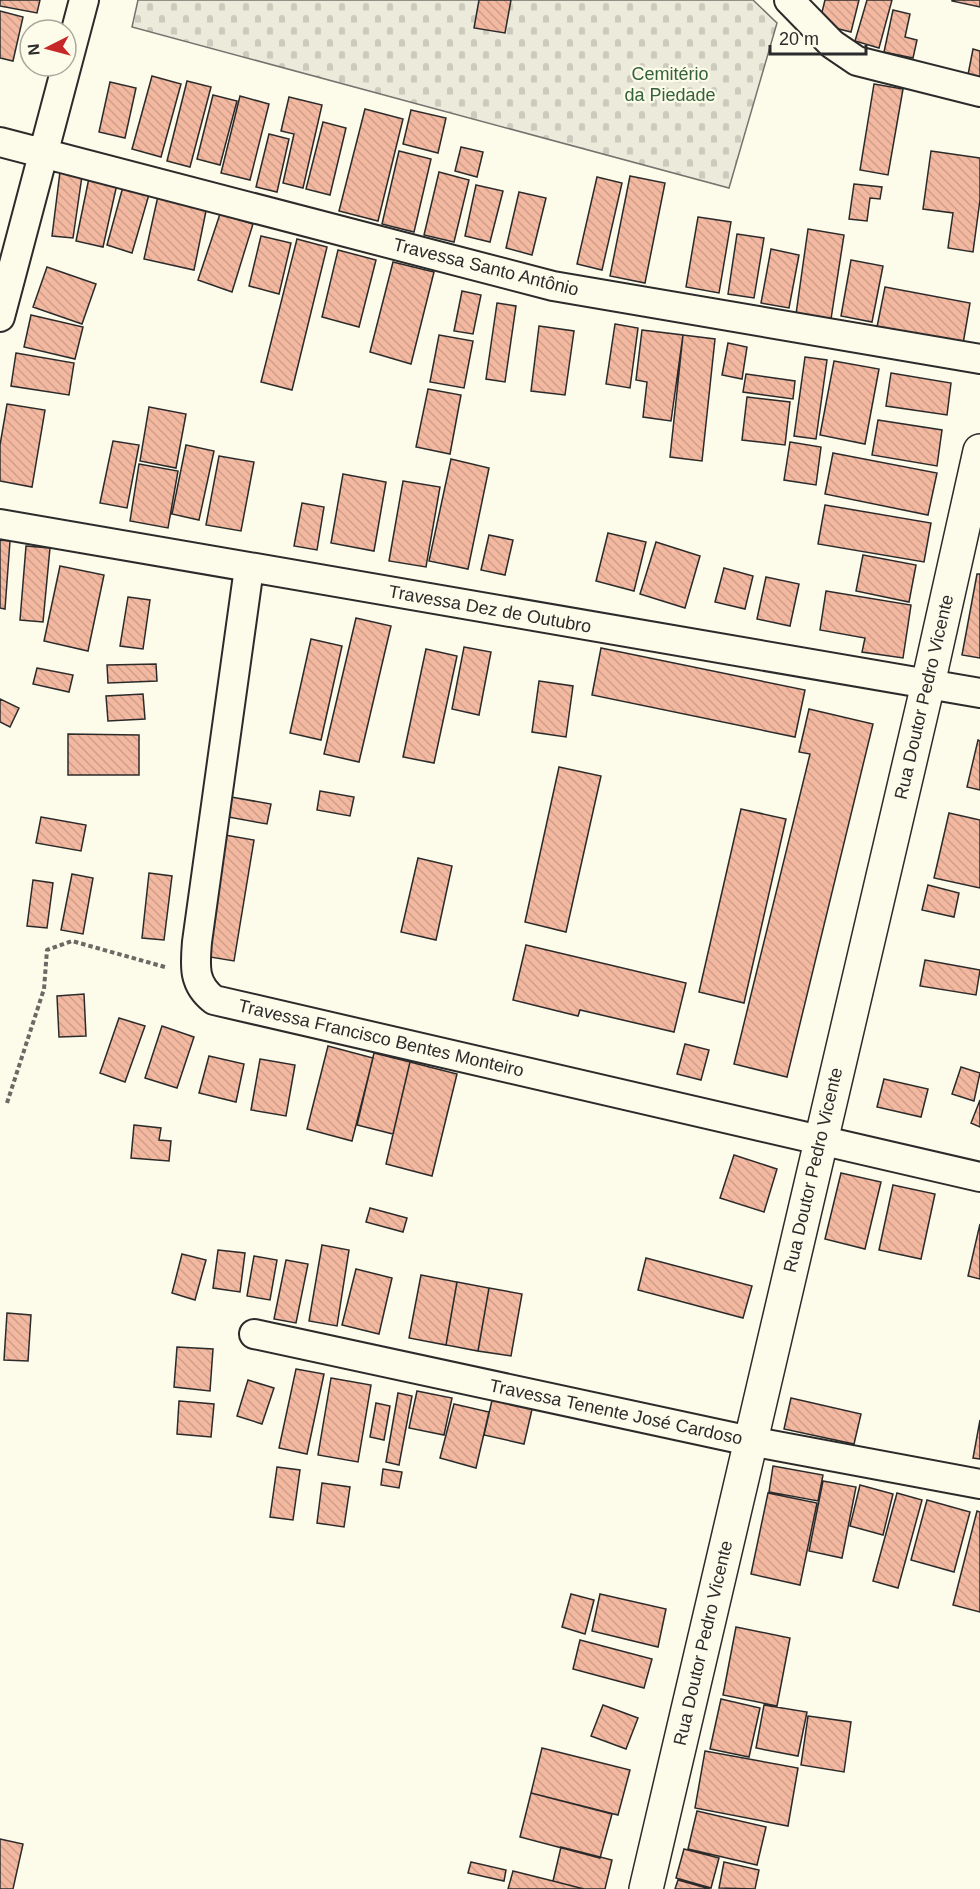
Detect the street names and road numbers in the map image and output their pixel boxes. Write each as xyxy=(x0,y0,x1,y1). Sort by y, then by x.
street label: Travessa Santo Antônio xyxy=(391,234,581,300)
street label: Travessa Dez de Outubro xyxy=(387,581,593,637)
street label: Rua Doutor Pedro Vicente xyxy=(891,593,957,801)
street label: Travessa Francisco Bentes Monteiro xyxy=(236,995,526,1081)
street label: Rua Doutor Pedro Vicente xyxy=(780,1066,846,1274)
street label: Travessa Tenente José Cardoso xyxy=(488,1375,744,1449)
street label: Rua Doutor Pedro Vicente xyxy=(670,1539,736,1747)

